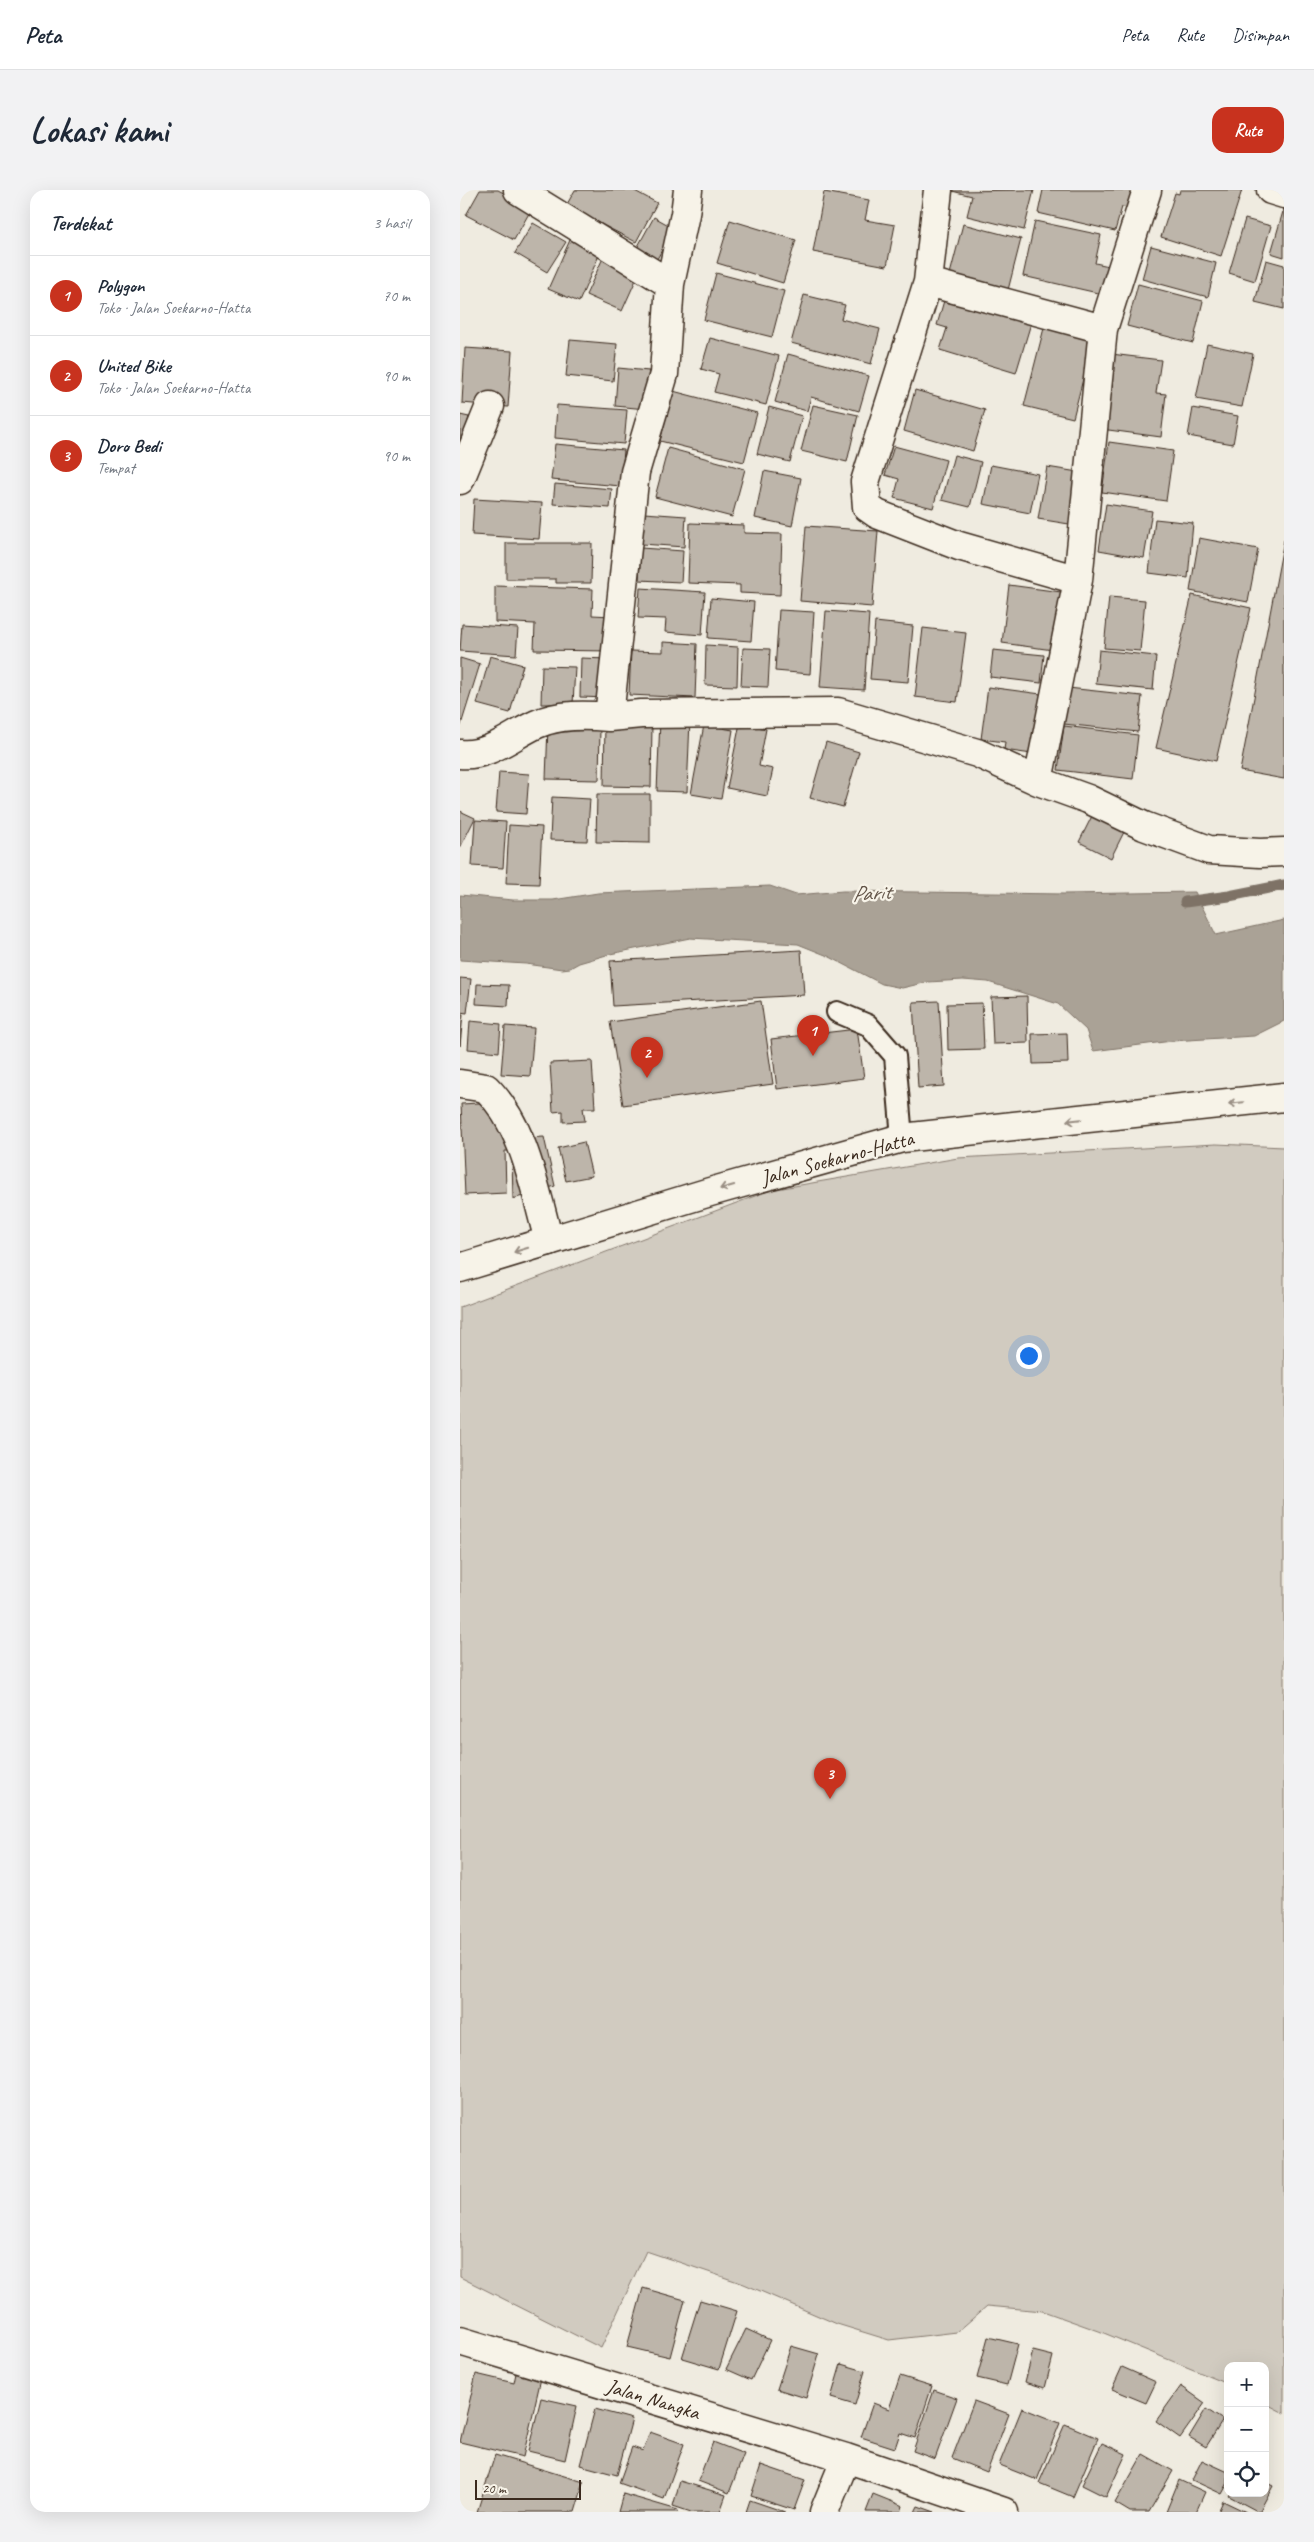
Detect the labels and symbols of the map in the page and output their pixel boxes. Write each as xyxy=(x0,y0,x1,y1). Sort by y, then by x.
water label: Parit xyxy=(851,877,896,908)
pin: 1 xyxy=(797,1015,829,1056)
pin: 2 xyxy=(631,1037,663,1078)
one-way arrow xyxy=(1228,1098,1244,1108)
one-way arrow xyxy=(1066,1115,1082,1125)
street label: Jalan Soekarno-Hatta xyxy=(757,1125,918,1191)
one-way arrow xyxy=(719,1183,735,1193)
one-way arrow xyxy=(513,1245,529,1255)
your location xyxy=(1016,1343,1042,1369)
pin: 3 xyxy=(814,1758,846,1799)
street label: Jalan Nangka xyxy=(602,2372,705,2426)
scale bar xyxy=(475,2477,581,2500)

